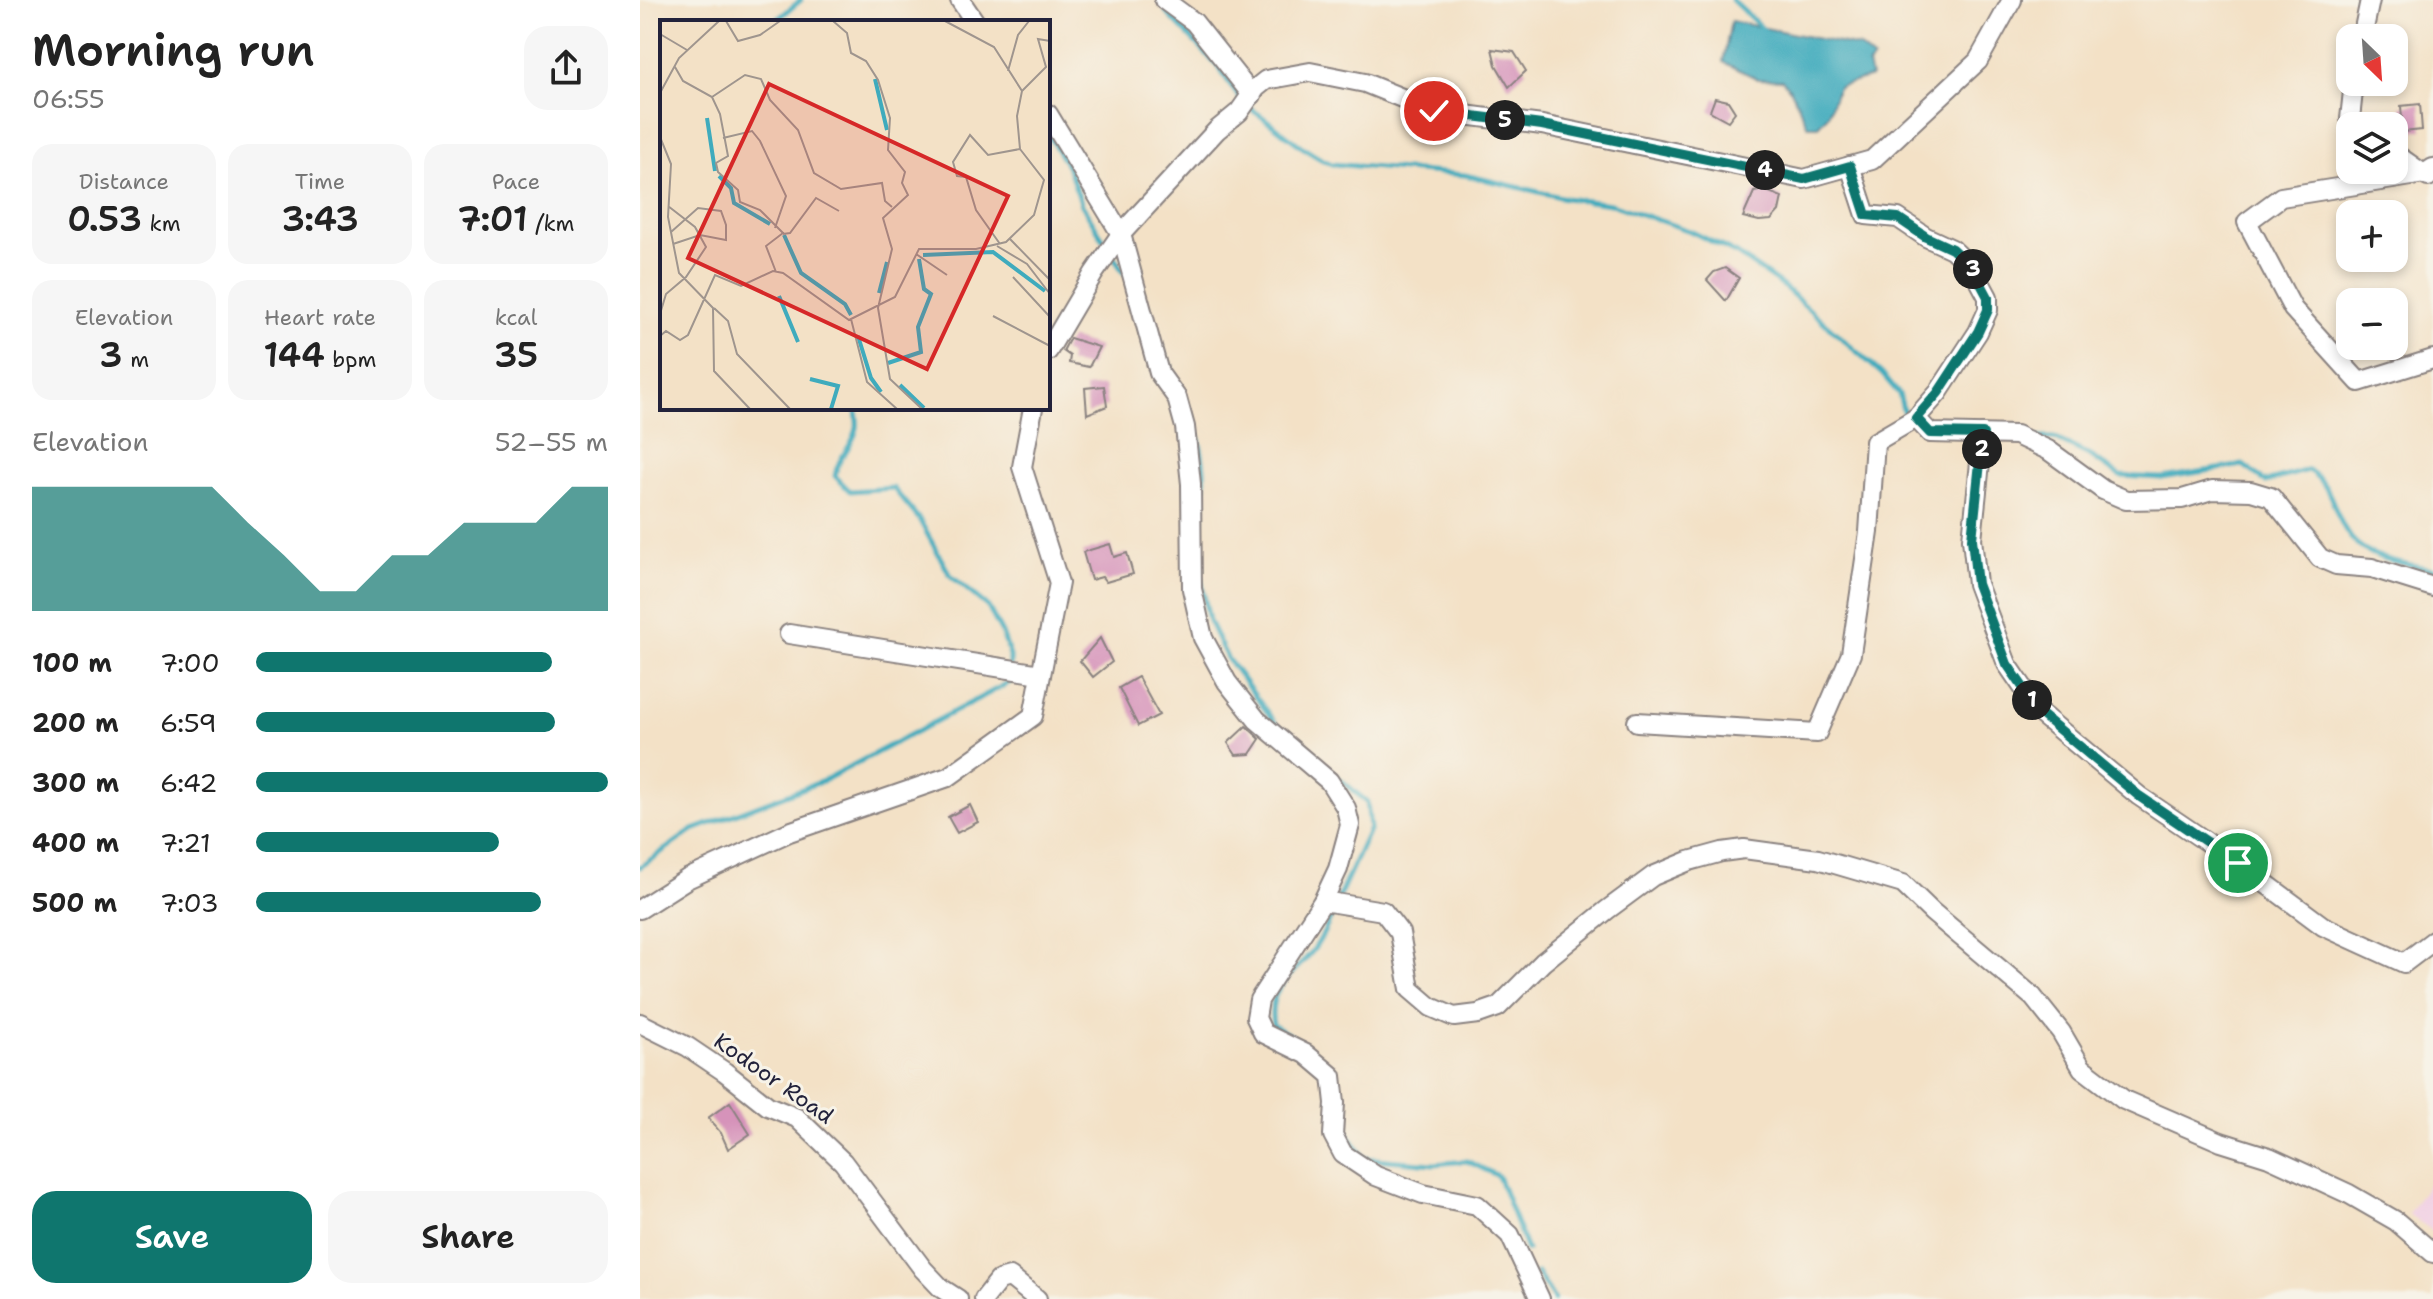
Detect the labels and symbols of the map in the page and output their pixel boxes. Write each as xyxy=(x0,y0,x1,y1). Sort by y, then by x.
inset map xyxy=(660,20,1050,410)
north arrow xyxy=(2336,24,2408,96)
pin xyxy=(1400,77,1468,145)
pin: 5 xyxy=(1485,100,1525,140)
pin: 4 xyxy=(1745,150,1785,190)
pin: 3 xyxy=(1953,249,1993,289)
pin: 2 xyxy=(1962,429,2002,469)
pin: 1 xyxy=(2012,680,2052,720)
pin xyxy=(2204,829,2272,897)
street label: Kodoor Road xyxy=(708,1026,839,1130)

